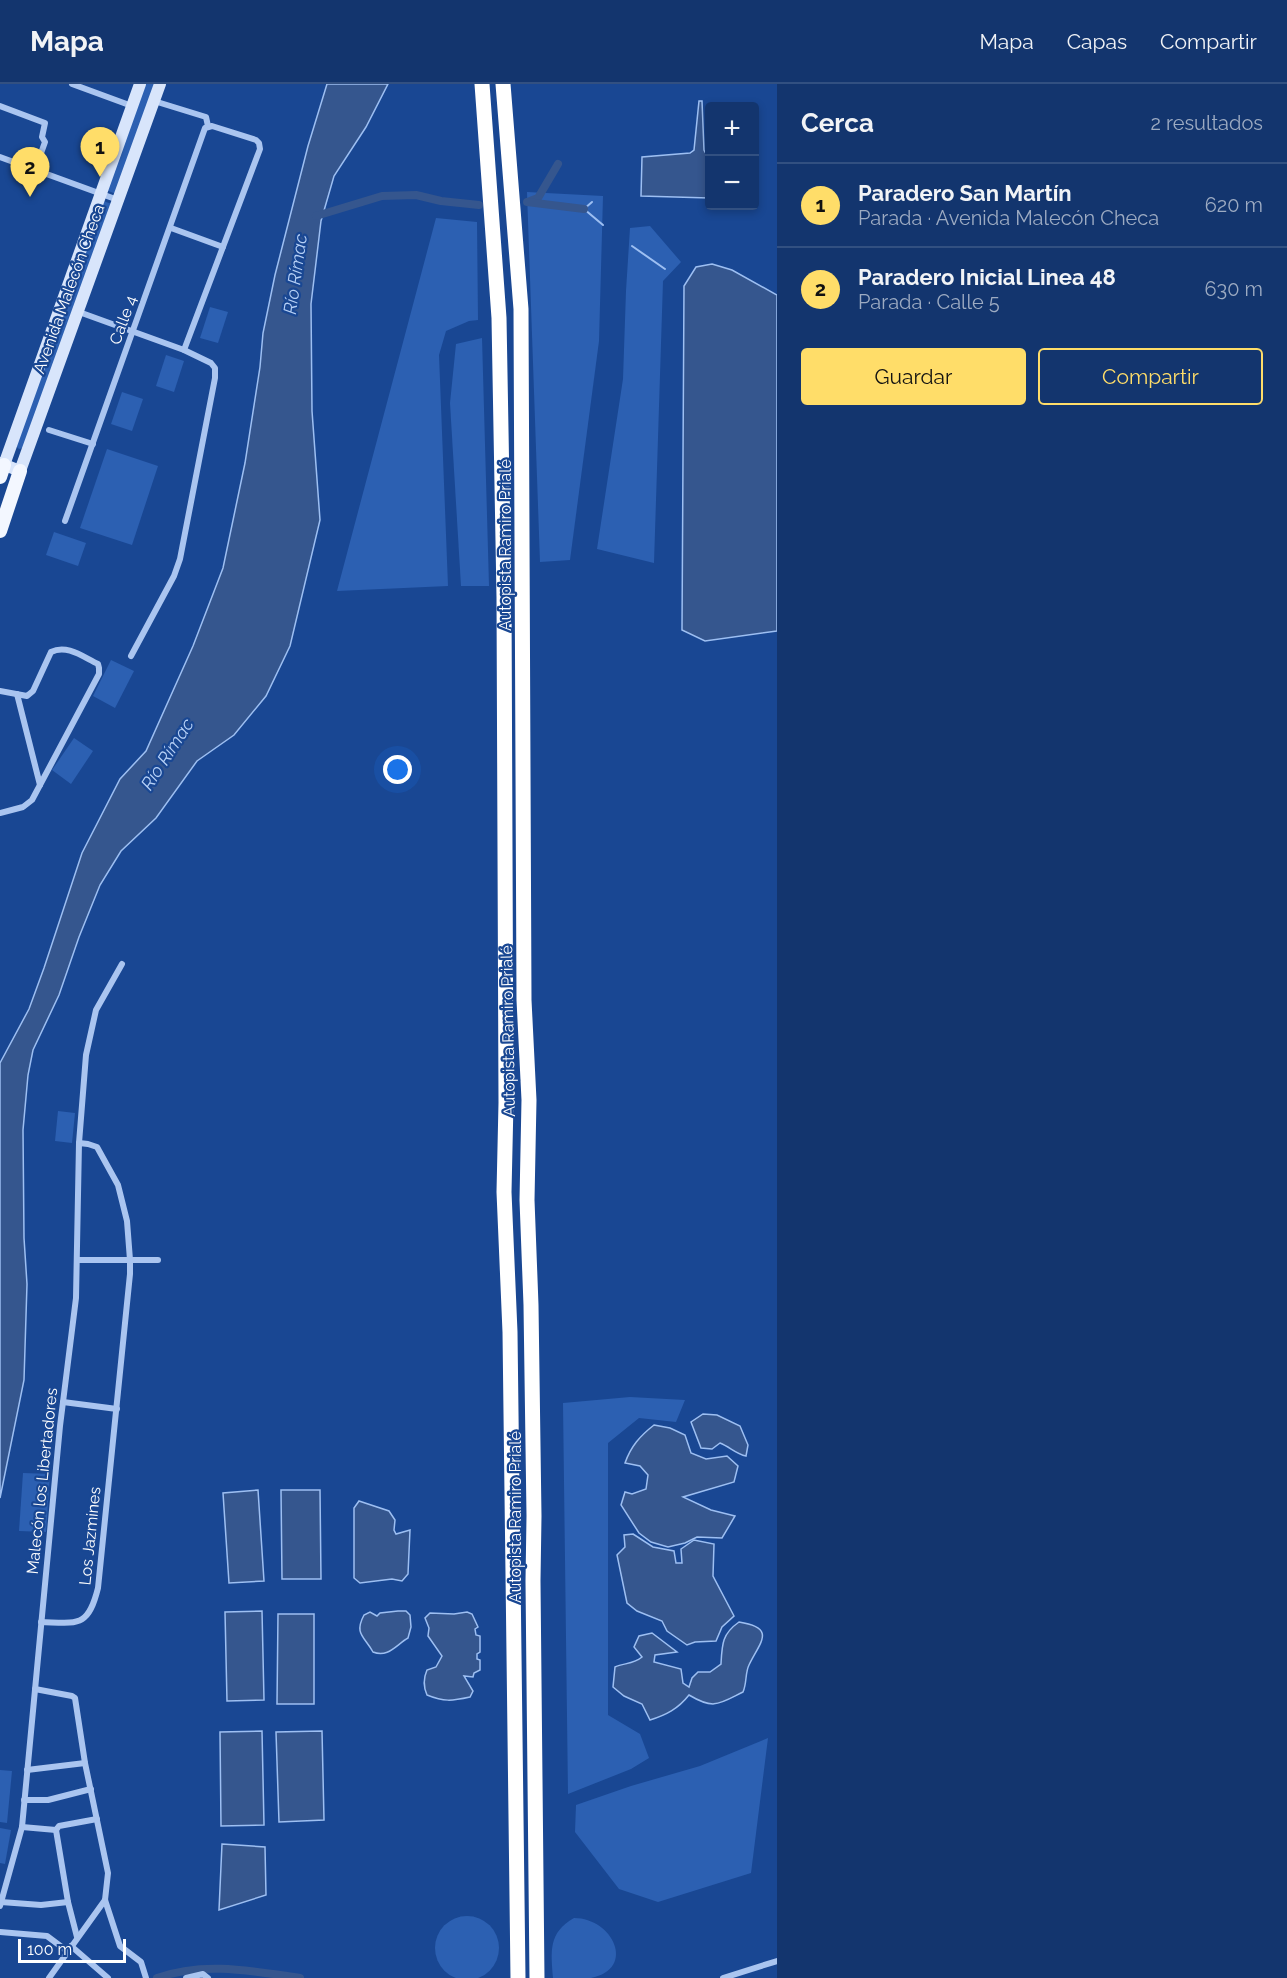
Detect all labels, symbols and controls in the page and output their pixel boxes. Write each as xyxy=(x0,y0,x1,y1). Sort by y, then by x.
text: Mapa xyxy=(30,25,104,58)
text: Mapa xyxy=(979,29,1034,54)
text: Capas xyxy=(1067,29,1127,54)
text: Compartir xyxy=(1160,29,1257,54)
map controls xyxy=(705,102,759,210)
button: + xyxy=(705,102,759,156)
text: Cerca xyxy=(801,108,874,138)
text: 2 resultados xyxy=(1150,111,1263,135)
pin: 1 xyxy=(80,128,120,177)
pin: 2 xyxy=(10,147,50,197)
button: − xyxy=(705,156,759,210)
text: Paradero San Martín xyxy=(858,180,1072,206)
text: 1 xyxy=(816,193,825,217)
text: 620 m xyxy=(1205,193,1263,217)
street label: Avenida Malecón Checa xyxy=(30,202,108,376)
text: Parada · Avenida Malecón Checa xyxy=(858,206,1159,230)
water label: Río Rímac xyxy=(279,232,311,316)
text: Paradero Inicial Linea 48 xyxy=(858,264,1116,290)
text: 2 xyxy=(815,277,826,301)
text: 630 m xyxy=(1205,277,1263,301)
text: Parada · Calle 5 xyxy=(858,290,1000,314)
street label: Calle 4 xyxy=(105,293,141,347)
button: Guardar xyxy=(801,348,1026,405)
button: Compartir xyxy=(1038,348,1263,405)
street label: Autopista Ramiro Prialé xyxy=(496,459,515,631)
water label: Río Rímac xyxy=(136,714,198,794)
your location xyxy=(383,755,412,784)
street label: Autopista Ramiro Prialé xyxy=(497,945,519,1117)
street label: Malecón los Libertadores xyxy=(23,1387,61,1575)
street label: Autopista Ramiro Prialé xyxy=(506,1431,525,1603)
street label: Los Jazmines xyxy=(75,1486,105,1586)
scale bar xyxy=(18,1936,126,1964)
text: 100 m xyxy=(27,1940,72,1959)

